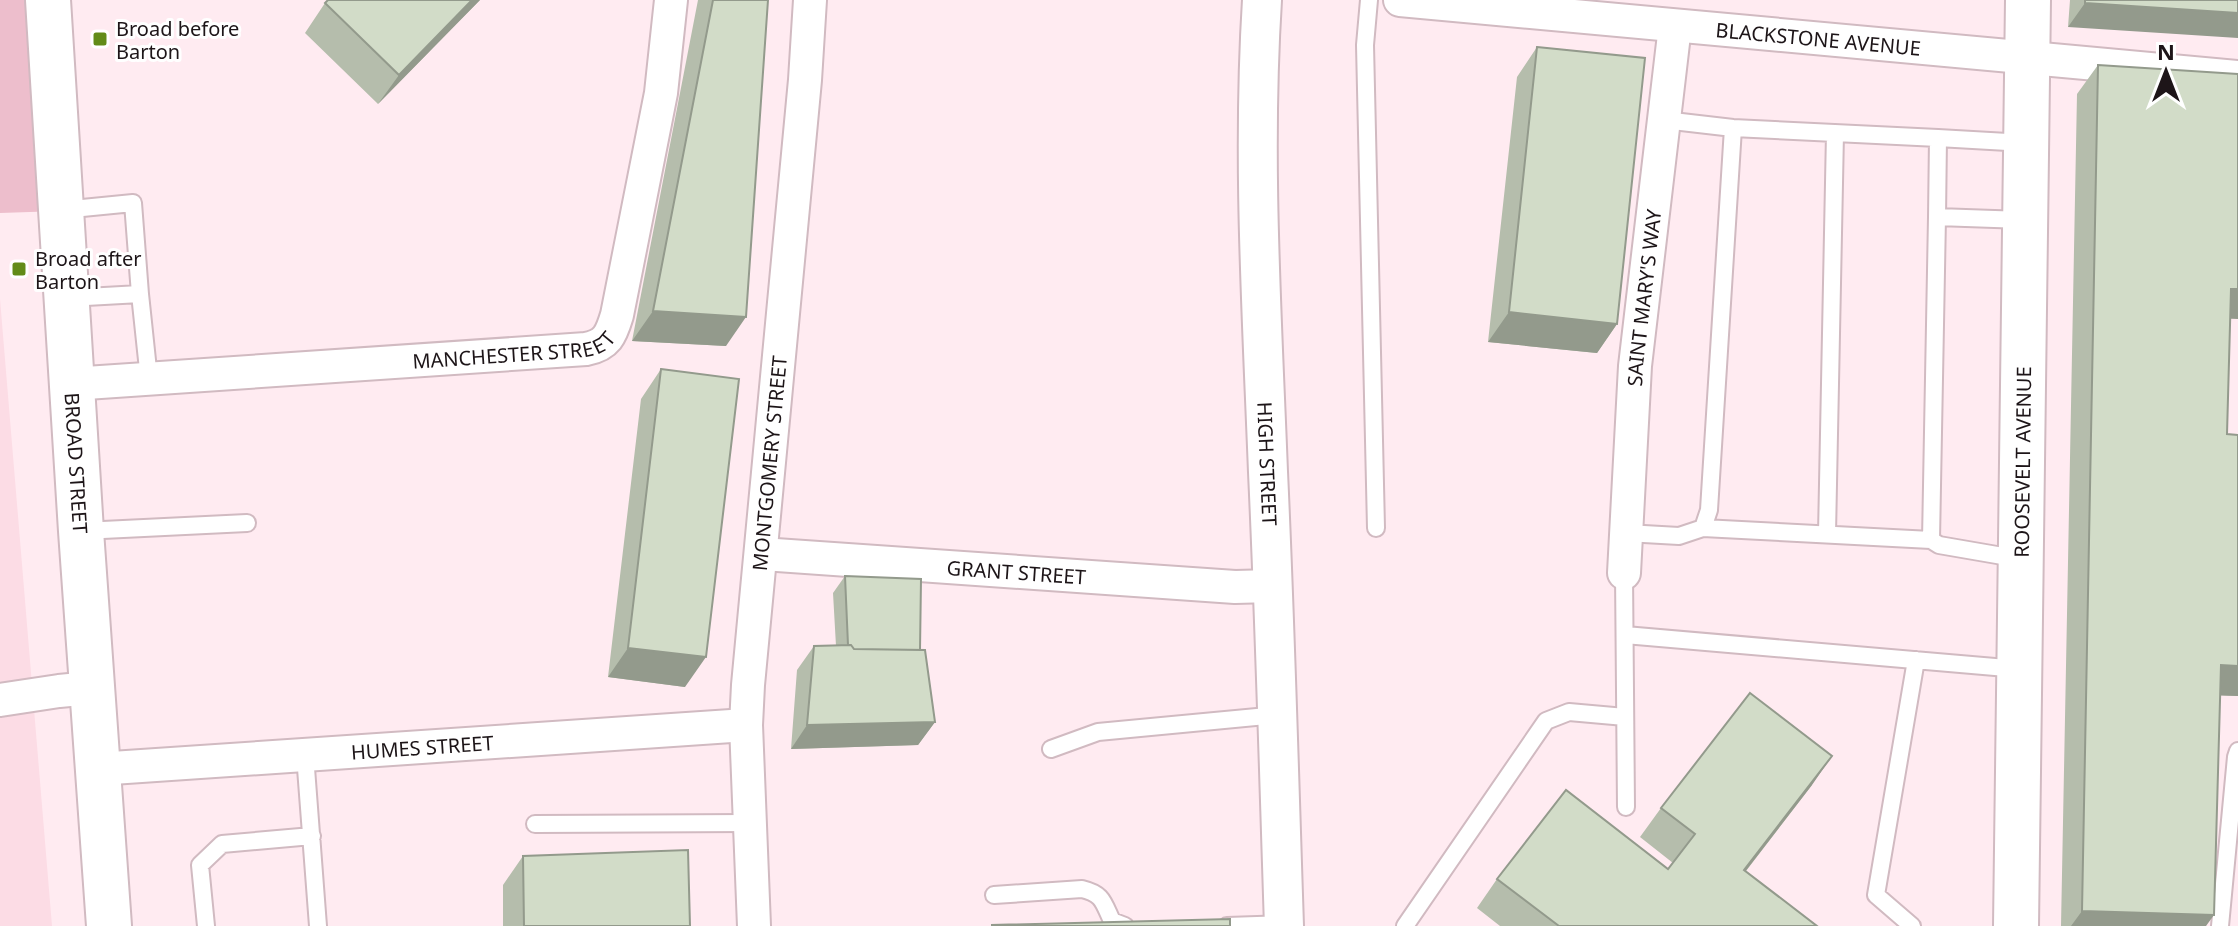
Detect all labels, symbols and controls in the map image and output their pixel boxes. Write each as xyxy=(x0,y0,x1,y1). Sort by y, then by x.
place label: Broad before Barton xyxy=(116,15,239,65)
street label: BLACKSTONE AVENUE xyxy=(1715,16,1922,61)
marker: Broad before Barton xyxy=(91,30,109,48)
north arrow xyxy=(2126,32,2206,112)
text: N xyxy=(2157,36,2175,66)
street label: SAINT MARY'S WAY xyxy=(1620,207,1667,387)
place label: Broad after Barton xyxy=(35,245,142,295)
marker: Broad after Barton xyxy=(10,260,28,278)
street label: MANCHESTER STREET xyxy=(412,325,621,374)
street label: MONTGOMERY STREET xyxy=(745,354,792,572)
street label: ROOSEVELT AVENUE xyxy=(2007,366,2037,558)
street label: BROAD STREET xyxy=(59,392,95,534)
street label: HIGH STREET xyxy=(1252,401,1284,526)
street label: GRANT STREET xyxy=(946,553,1087,590)
street label: HUMES STREET xyxy=(350,729,494,765)

